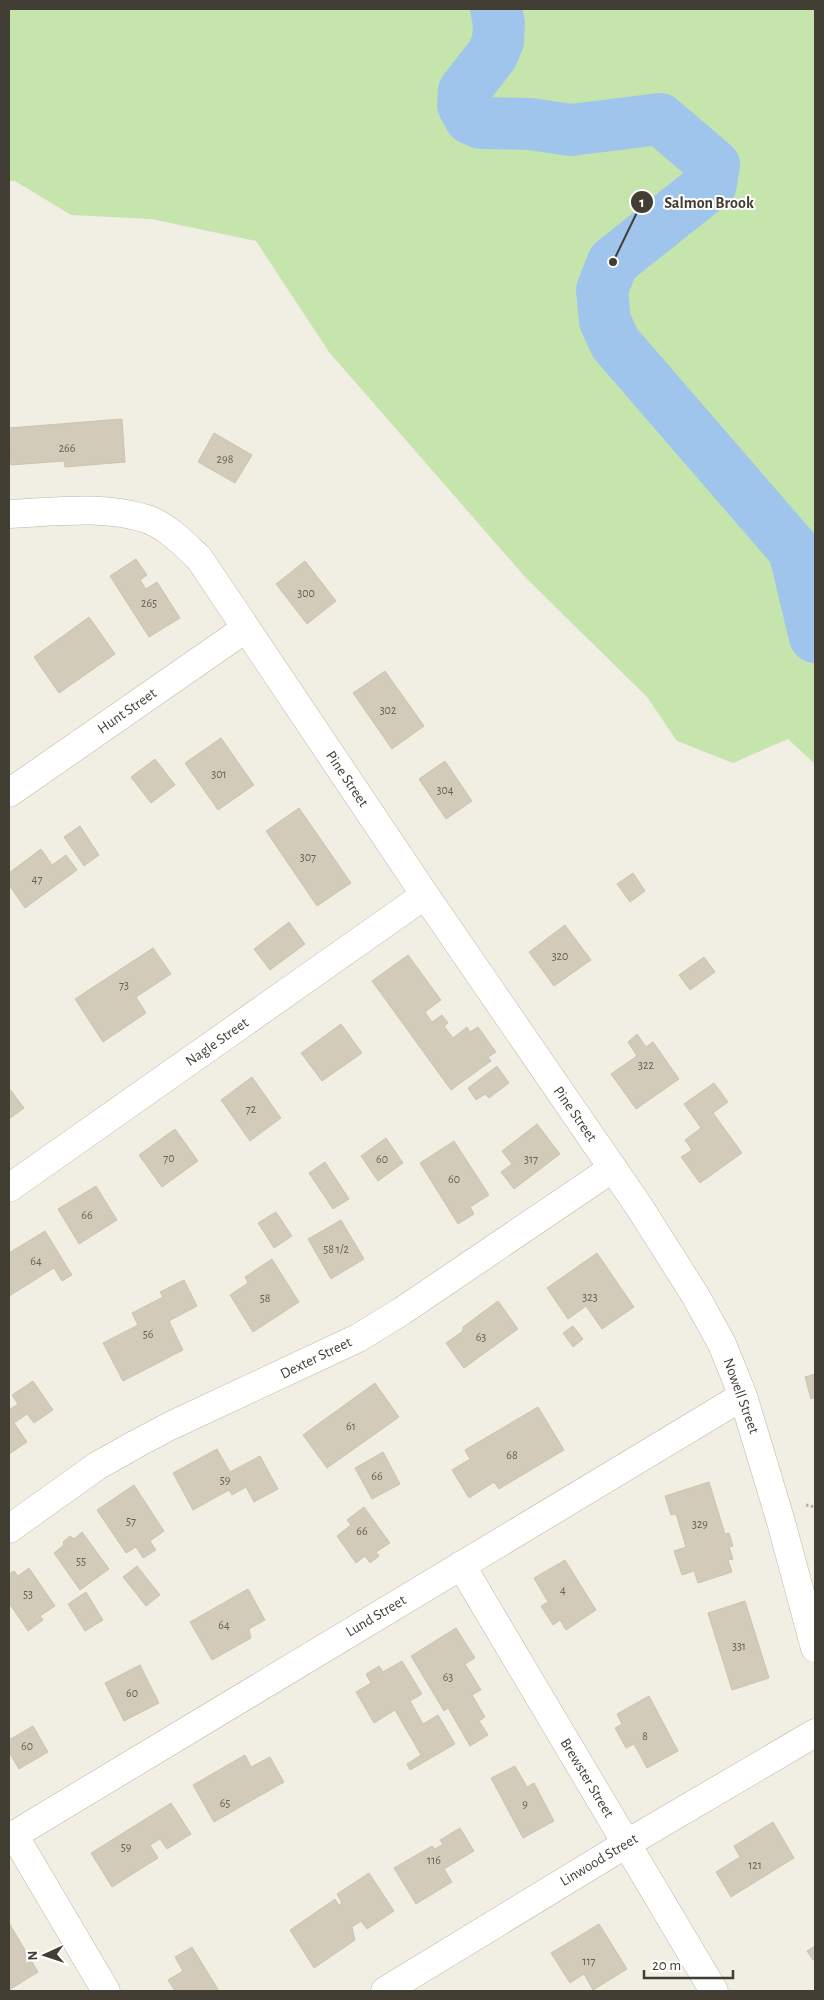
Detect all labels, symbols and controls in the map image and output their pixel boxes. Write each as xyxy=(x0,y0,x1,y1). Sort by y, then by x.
callout: Salmon Brook xyxy=(629,187,764,218)
text: 1 xyxy=(639,195,645,210)
text: Salmon Brook xyxy=(664,195,754,211)
house number: 266 xyxy=(59,442,76,454)
house number: 298 xyxy=(217,453,234,465)
house number: 300 xyxy=(297,587,315,599)
house number: 265 xyxy=(141,597,157,609)
street label: Hunt Street xyxy=(95,685,159,737)
house number: 302 xyxy=(380,704,397,716)
street label: Pine Street xyxy=(323,748,371,810)
house number: 301 xyxy=(211,768,227,780)
house number: 304 xyxy=(436,784,454,796)
house number: 307 xyxy=(300,851,316,863)
house number: 47 xyxy=(32,873,42,885)
house number: 320 xyxy=(552,950,568,962)
house number: 73 xyxy=(119,979,129,991)
street label: Nagle Street xyxy=(183,1015,251,1069)
house number: 322 xyxy=(638,1059,654,1071)
street label: Pine Street xyxy=(551,1084,600,1145)
house number: 72 xyxy=(246,1103,257,1115)
house number: 70 xyxy=(163,1152,175,1164)
house number: 60 xyxy=(376,1153,388,1165)
house number: 317 xyxy=(524,1153,538,1165)
house number: 60 xyxy=(448,1173,460,1185)
house number: 66 xyxy=(81,1209,93,1221)
house number: 58 1/2 xyxy=(323,1243,349,1255)
house number: 64 xyxy=(30,1255,42,1267)
house number: 323 xyxy=(582,1291,598,1303)
house number: 58 xyxy=(260,1292,271,1304)
house number: 56 xyxy=(143,1328,154,1340)
house number: 63 xyxy=(476,1331,486,1343)
street label: Dexter Street xyxy=(278,1334,354,1382)
street label: Nowell Street xyxy=(720,1356,762,1436)
house number: 61 xyxy=(346,1420,356,1432)
house number: 68 xyxy=(506,1449,518,1461)
house number: 66 xyxy=(371,1470,383,1482)
house number: 59 xyxy=(220,1474,231,1486)
house number: 57 xyxy=(126,1515,136,1527)
house number: 329 xyxy=(692,1518,708,1530)
house number: 66 xyxy=(356,1525,368,1537)
house number: 55 xyxy=(76,1555,86,1567)
house number: 4 xyxy=(560,1584,566,1596)
house number: 53 xyxy=(23,1588,33,1600)
street label: Lund Street xyxy=(343,1592,409,1640)
house number: 64 xyxy=(218,1619,230,1631)
house number: 331 xyxy=(732,1640,746,1652)
house number: 63 xyxy=(443,1671,453,1683)
house number: 60 xyxy=(126,1687,138,1699)
house number: 8 xyxy=(642,1730,648,1742)
street label: Brewster Street xyxy=(558,1736,617,1820)
house number: 60 xyxy=(21,1740,33,1752)
house number: 65 xyxy=(220,1797,230,1809)
house number: 9 xyxy=(522,1798,528,1810)
street label: Linwood Street xyxy=(558,1831,641,1889)
house number: 59 xyxy=(121,1841,132,1853)
house number: 116 xyxy=(427,1854,441,1866)
house number: 121 xyxy=(748,1859,762,1871)
north arrow xyxy=(20,1930,70,1980)
scale bar xyxy=(644,1948,733,1980)
text: N xyxy=(26,1950,40,1961)
house number: 117 xyxy=(582,1955,596,1967)
text: 20 m xyxy=(652,1958,681,1973)

